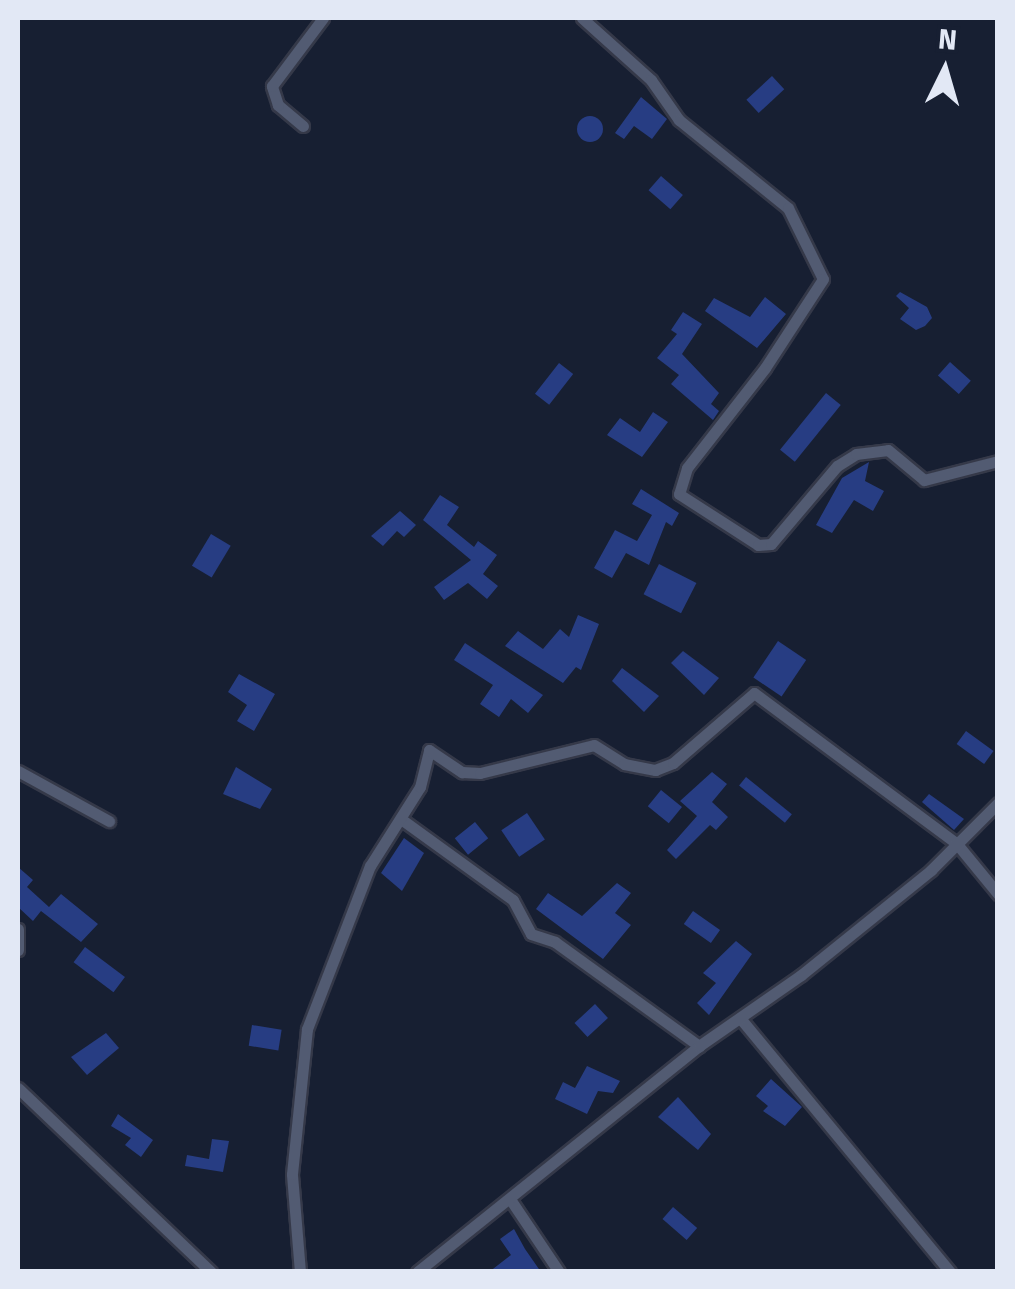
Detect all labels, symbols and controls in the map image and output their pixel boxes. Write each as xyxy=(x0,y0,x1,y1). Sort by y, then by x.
north arrow xyxy=(895,20,995,120)
text: N xyxy=(937,22,958,57)

